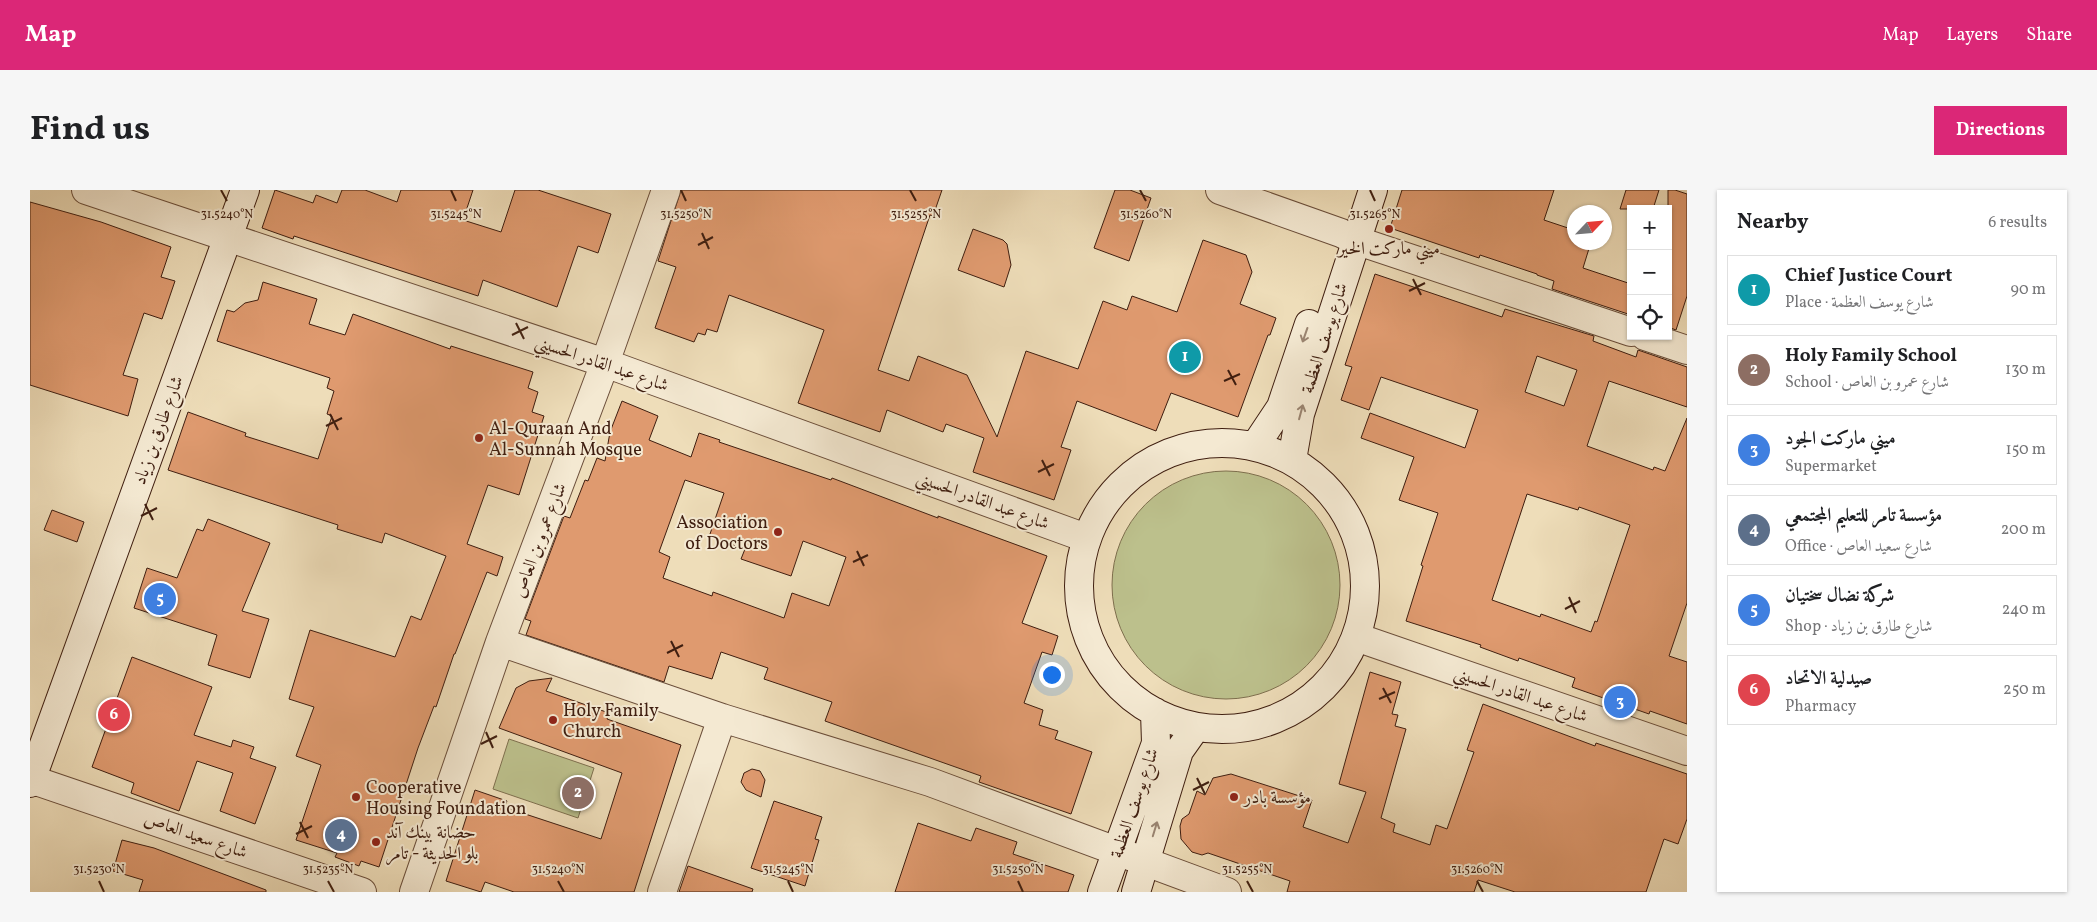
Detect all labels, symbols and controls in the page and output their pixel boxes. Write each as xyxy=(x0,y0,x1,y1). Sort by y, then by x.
text: Map xyxy=(25,18,76,52)
text: Map xyxy=(1882,23,1918,48)
text: Layers xyxy=(1946,23,1998,48)
text: Share xyxy=(2026,23,2072,48)
text: Find us xyxy=(30,106,150,154)
button: Directions xyxy=(1934,106,2067,155)
north arrow xyxy=(1567,205,1612,250)
map controls xyxy=(1627,205,1672,340)
button: + xyxy=(1627,205,1672,250)
text: 31.5240°N xyxy=(201,207,253,223)
text: 31.5245°N xyxy=(430,207,482,223)
text: 31.5250°N xyxy=(660,207,712,223)
text: 31.5255°N xyxy=(891,207,941,223)
text: 31.5260°N xyxy=(1120,207,1172,223)
text: 31.5265°N xyxy=(1350,207,1401,223)
text: Nearby xyxy=(1737,208,1808,237)
text: 6 results xyxy=(1988,212,2047,234)
marker: ميني ماركت الخير xyxy=(1383,223,1395,235)
place label: ميني ماركت الخير xyxy=(1336,237,1440,265)
button: − xyxy=(1627,250,1672,295)
text: Chief Justice Court xyxy=(1785,263,1952,289)
text: 1 xyxy=(1751,279,1757,301)
text: 90 m xyxy=(2010,279,2046,301)
street label: شارع يوسف العظمة xyxy=(1296,280,1356,397)
text: Place · شارع يوسف العظمة xyxy=(1785,292,1934,314)
button: locate xyxy=(1627,295,1672,340)
one-way arrow xyxy=(1300,327,1310,343)
street label: شارع عبد القادر الحسيني xyxy=(530,330,672,402)
pin: 1 xyxy=(1169,338,1201,376)
text: Holy Family School xyxy=(1785,343,1957,369)
text: 2 xyxy=(1750,359,1758,381)
text: 130 m xyxy=(2005,359,2046,381)
street label: شارع طارق بن زياد xyxy=(128,372,192,489)
text: School · شارع عمرو بن العاص xyxy=(1785,372,1949,394)
one-way arrow xyxy=(1297,405,1306,421)
place label: Al-Quraan And Al-Sunnah Mosque xyxy=(489,417,642,463)
text: ميني ماركت الجود xyxy=(1785,426,1896,452)
marker: Al-Quraan And Al-Sunnah Mosque xyxy=(473,432,485,444)
text: 3 xyxy=(1750,439,1758,461)
text: 150 m xyxy=(2005,439,2046,461)
text: Supermarket xyxy=(1785,456,1877,478)
street label: شارع عبد القادر الحسيني xyxy=(912,466,1052,540)
street label: شارع عمرو بن العاص xyxy=(507,479,575,602)
text: مؤسسة تامر للتعليم المجتمعي xyxy=(1785,503,1942,529)
place label: Association of Doctors xyxy=(676,511,768,557)
text: 4 xyxy=(1749,519,1759,541)
text: 200 m xyxy=(2001,519,2046,541)
marker: Association of Doctors xyxy=(772,526,784,538)
text: Office · شارع سعيد العاص xyxy=(1785,536,1932,558)
pin: 5 xyxy=(144,580,176,618)
text: شركة نضال سختيان xyxy=(1785,583,1894,609)
text: 5 xyxy=(1750,599,1758,621)
text: 240 m xyxy=(2002,599,2046,621)
text: Shop · شارع طارق بن زياد xyxy=(1785,616,1932,638)
street label: شارع عبد القادر الحسيني xyxy=(1449,661,1591,733)
your location xyxy=(1039,662,1065,688)
text: صيدلية الاتحاد xyxy=(1785,666,1872,692)
text: 6 xyxy=(1750,679,1758,701)
text: 250 m xyxy=(2003,679,2046,701)
pin: 3 xyxy=(1604,683,1636,721)
pin: 6 xyxy=(98,696,130,734)
text: Pharmacy xyxy=(1785,696,1856,718)
place label: Holy Family Church xyxy=(563,699,659,745)
marker: Holy Family Church xyxy=(547,714,559,726)
street label: شارع يوسف العظمة xyxy=(1105,745,1167,862)
pin: 2 xyxy=(562,774,594,812)
place label: Cooperative Housing Foundation xyxy=(366,776,527,822)
place label: مؤسسة بادر xyxy=(1242,786,1311,811)
marker: Cooperative Housing Foundation xyxy=(350,791,362,803)
marker: مؤسسة بادر xyxy=(1228,791,1240,803)
street label: شارع سعيد العاص xyxy=(140,807,251,867)
pin: 4 xyxy=(325,816,357,854)
place label: حضانة بينك آند بلو الحديثة - تامر xyxy=(386,821,479,867)
one-way arrow xyxy=(1151,821,1161,837)
marker: حضانة بينك آند بلو الحديثة - تامر xyxy=(370,836,382,848)
text: 31.5230°N xyxy=(73,862,125,878)
text: 31.5235°N xyxy=(303,862,353,878)
text: 31.5240°N xyxy=(532,862,584,878)
text: 31.5245°N xyxy=(762,862,814,878)
text: 31.5250°N xyxy=(992,862,1044,878)
text: 31.5255°N xyxy=(1222,862,1272,878)
text: 31.5260°N xyxy=(1451,862,1503,878)

